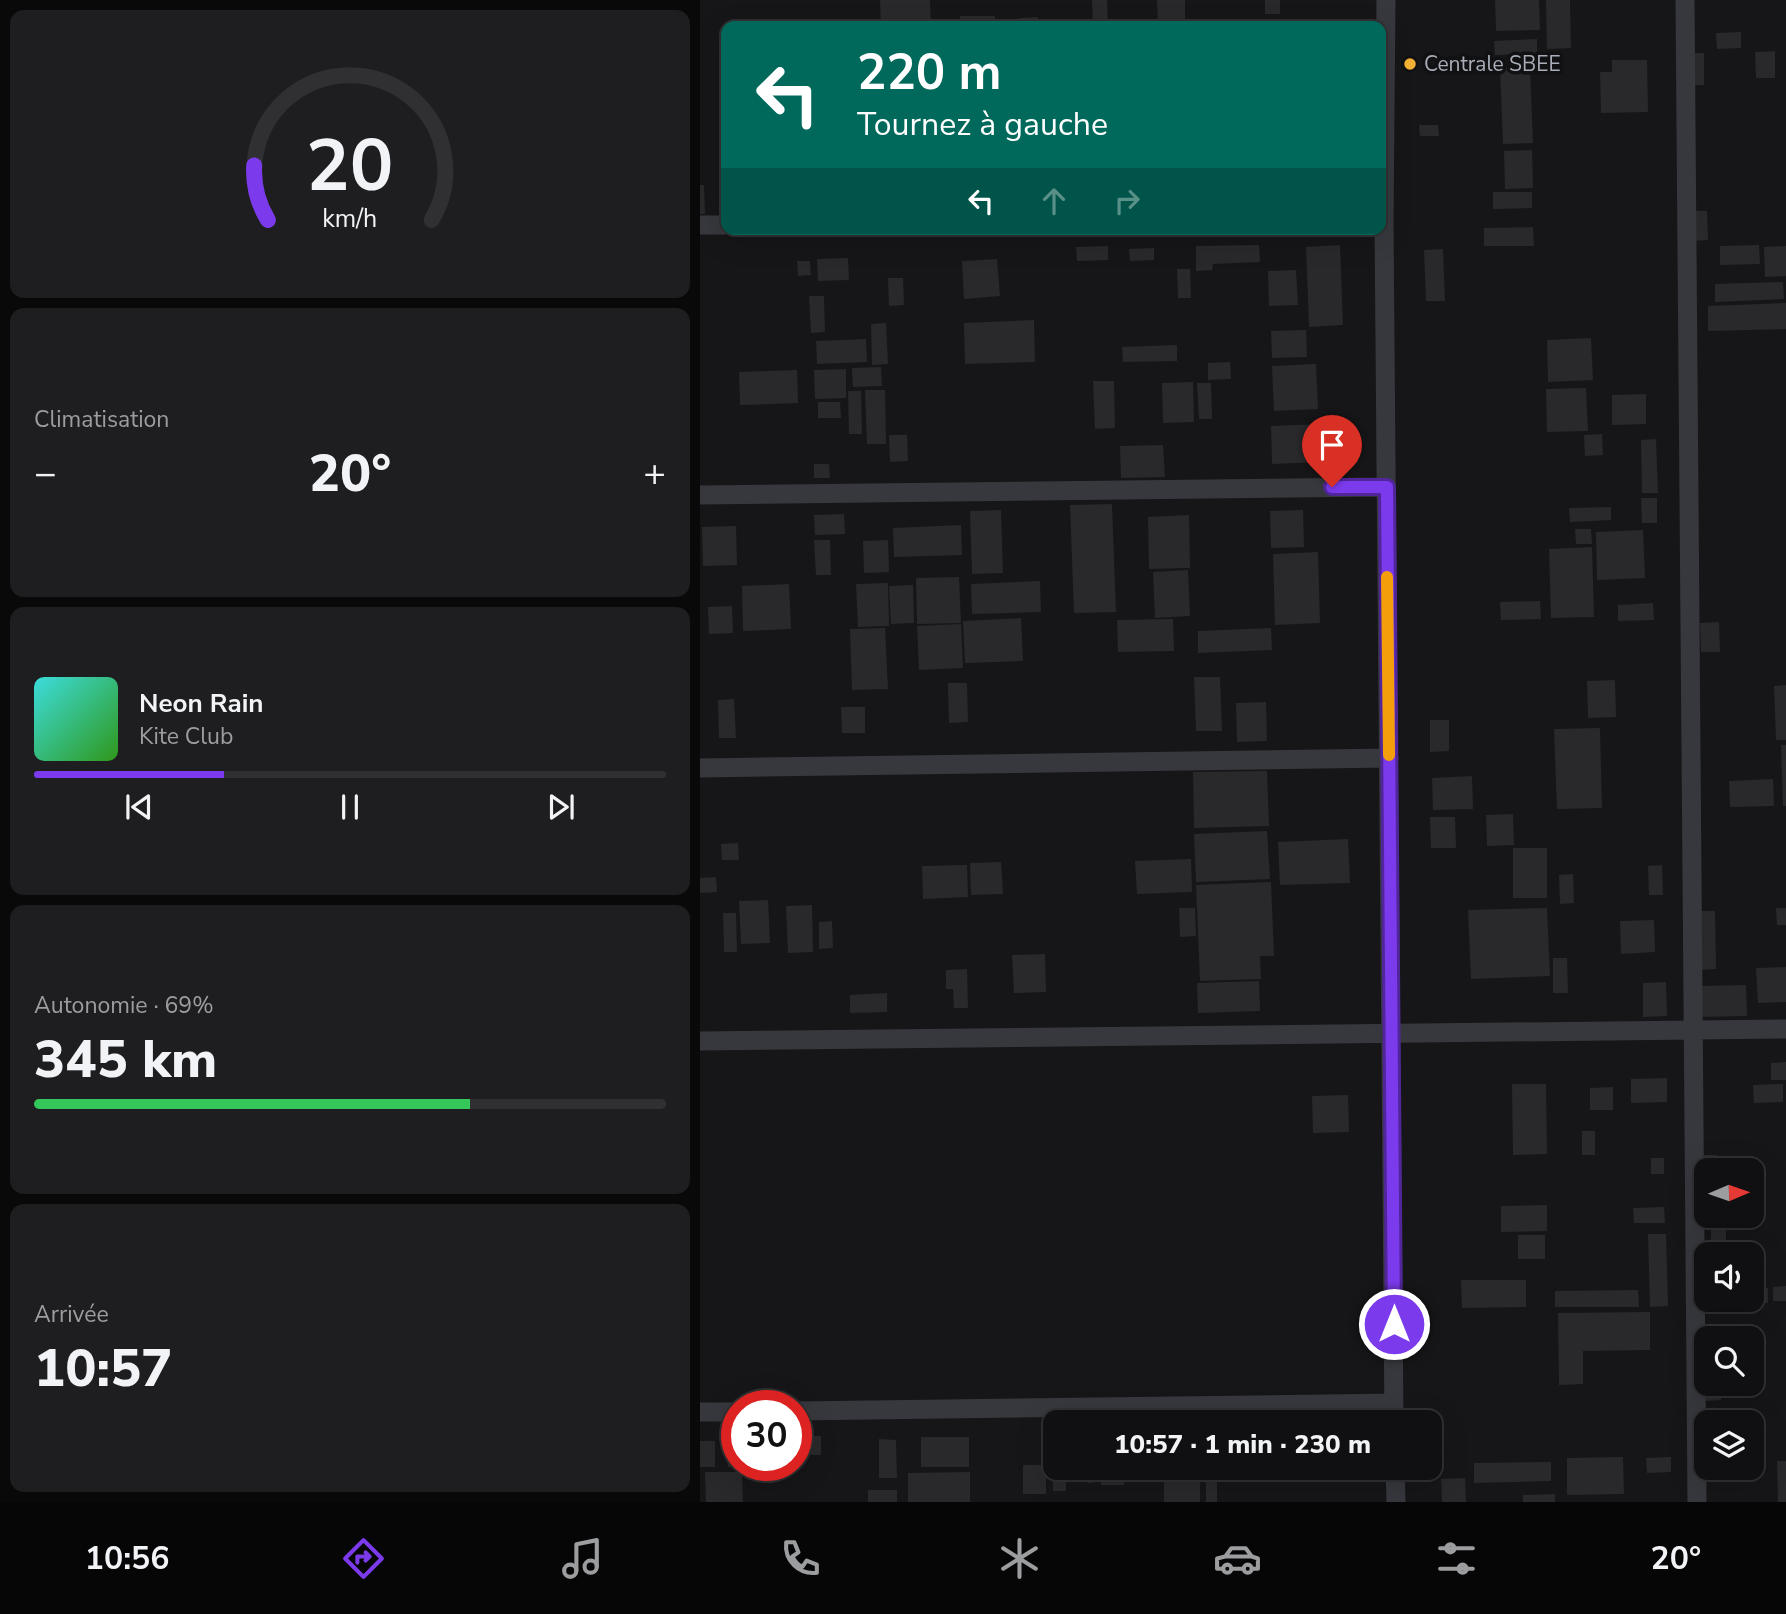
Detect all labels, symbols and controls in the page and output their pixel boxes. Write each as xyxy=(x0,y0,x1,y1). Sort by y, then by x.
text: 220 m xyxy=(857,39,1001,106)
icon: left xyxy=(742,49,833,140)
place label: Centrale SBEE xyxy=(1424,50,1561,78)
marker: Centrale SBEE xyxy=(1402,56,1418,72)
text: Tournez à gauche xyxy=(857,103,1108,146)
text: 20 xyxy=(306,117,394,217)
icon: left xyxy=(962,182,1000,220)
icon: ahead xyxy=(1035,182,1073,220)
icon: right xyxy=(1108,182,1146,220)
text: km/h xyxy=(322,202,378,236)
text: Climatisation xyxy=(34,404,169,435)
pin xyxy=(1302,415,1362,487)
icon: arrive xyxy=(1313,426,1351,464)
text: 20° xyxy=(309,438,391,509)
text: − xyxy=(34,448,57,499)
text: + xyxy=(643,448,666,499)
text: Neon Rain xyxy=(139,686,264,721)
text: Kite Club xyxy=(139,721,233,752)
icon: previous xyxy=(120,788,158,826)
icon: pause xyxy=(331,788,369,826)
icon: next xyxy=(542,788,580,826)
text: Autonomie · 69% xyxy=(34,990,214,1021)
text: 345 km xyxy=(34,1024,217,1095)
north arrow xyxy=(1694,1158,1764,1228)
map controls xyxy=(1694,1158,1764,1480)
button: sound xyxy=(1694,1242,1764,1312)
position arrow xyxy=(1357,1287,1431,1361)
text: Arrivée xyxy=(34,1299,109,1330)
button: search xyxy=(1694,1326,1764,1396)
text: 10:57 xyxy=(34,1333,172,1404)
speed limit sign: 30 xyxy=(721,1390,812,1481)
button: layers xyxy=(1694,1410,1764,1480)
text: 10:57 · 1 min · 230 m xyxy=(1114,1427,1371,1462)
icon: directions xyxy=(339,1534,388,1583)
icon: music xyxy=(558,1534,607,1583)
icon: phone xyxy=(776,1534,825,1583)
icon: climate xyxy=(995,1534,1044,1583)
icon: car xyxy=(1213,1534,1262,1583)
icon: filters xyxy=(1432,1534,1481,1583)
text: 10:56 xyxy=(85,1537,170,1580)
text: 20° xyxy=(1651,1537,1701,1580)

